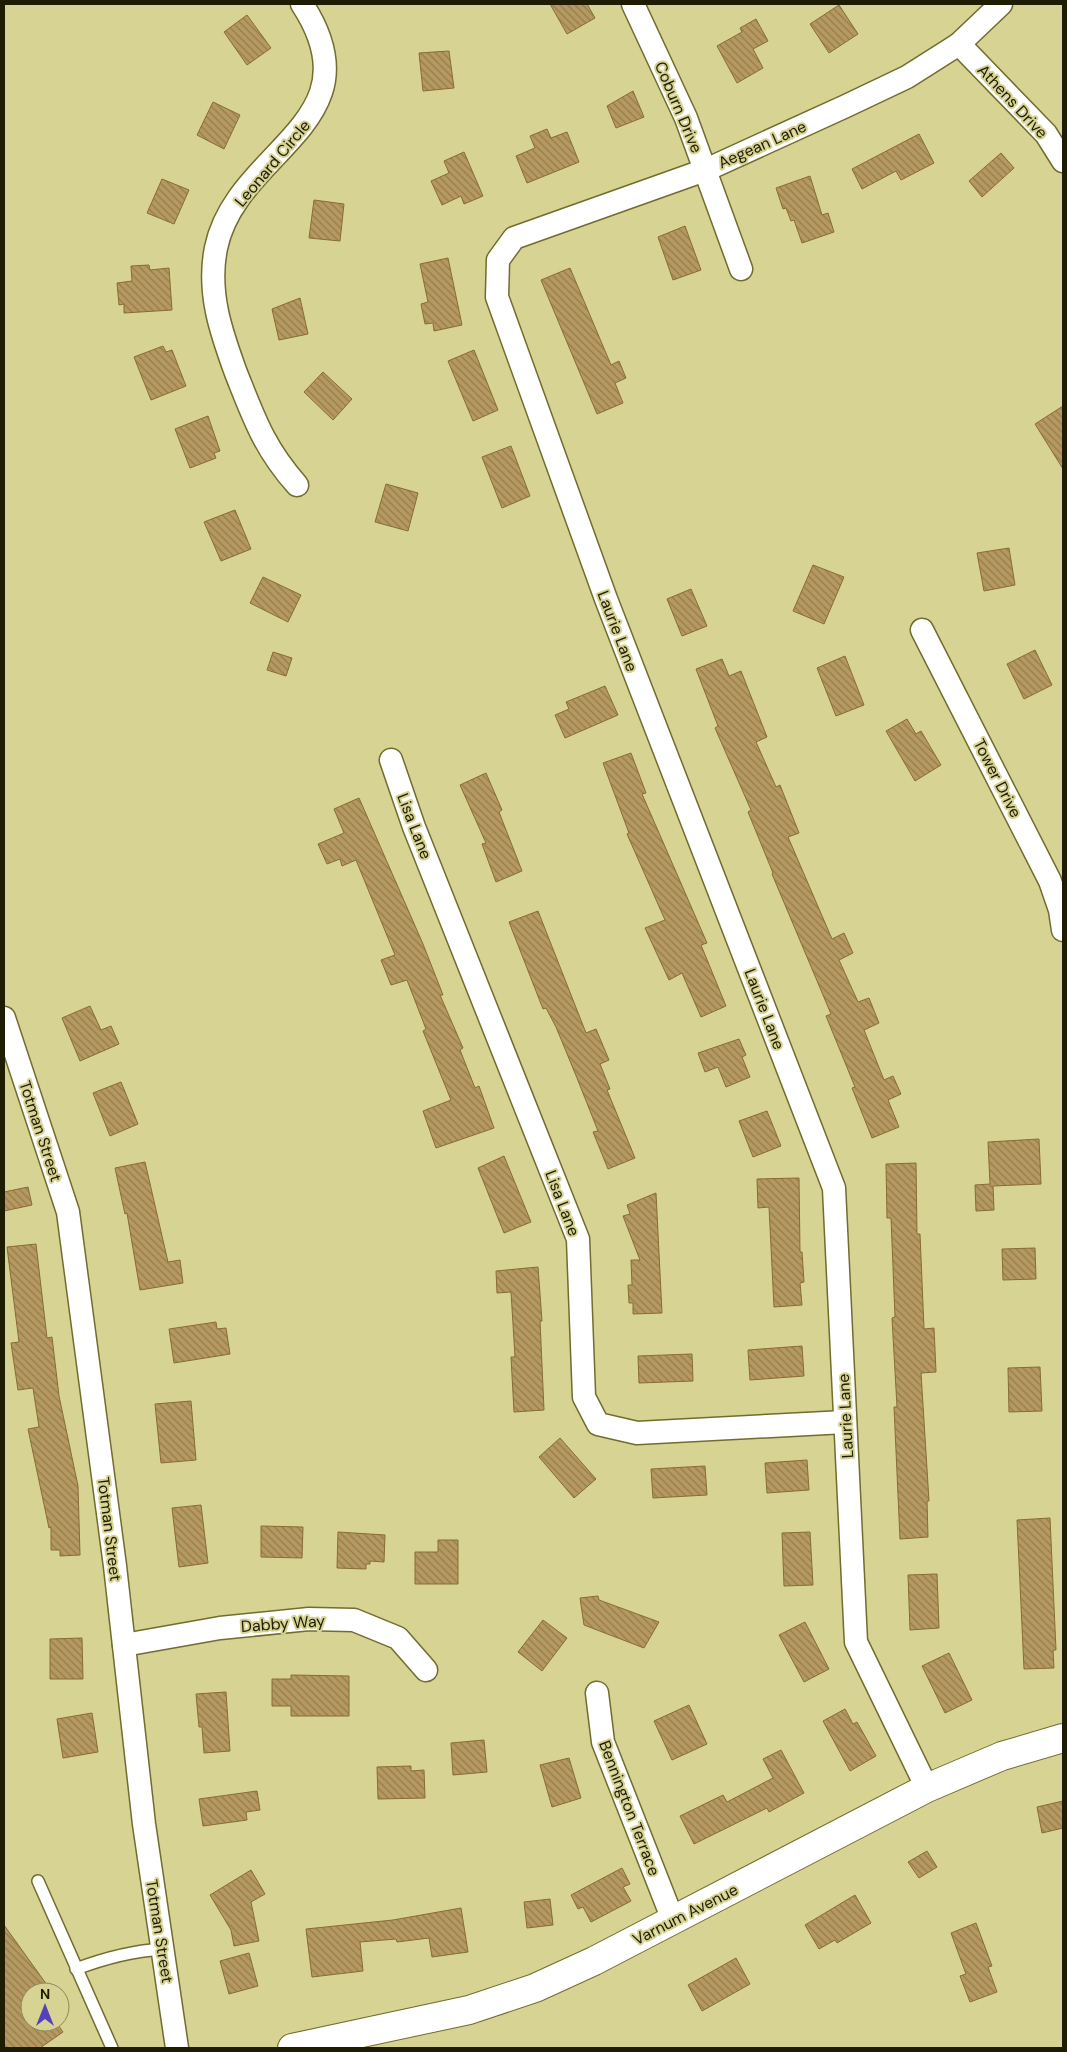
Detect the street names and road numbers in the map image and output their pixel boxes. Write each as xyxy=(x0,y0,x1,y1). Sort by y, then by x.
street label: Coburn Drive xyxy=(650,58,707,156)
street label: Athens Drive xyxy=(973,60,1052,143)
street label: Leonard Circle xyxy=(230,116,315,211)
street label: Aegean Lane xyxy=(715,116,810,173)
street label: Laurie Lane xyxy=(593,588,643,675)
street label: Tower Drive xyxy=(969,735,1026,821)
street label: Lisa Lane xyxy=(392,790,437,862)
street label: Laurie Lane xyxy=(740,966,790,1053)
street label: Totman Street xyxy=(14,1078,67,1184)
street label: Lisa Lane xyxy=(540,1167,585,1239)
street label: Laurie Lane xyxy=(833,1373,858,1459)
street label: Totman Street xyxy=(93,1476,126,1582)
street label: Dabby Way xyxy=(240,1610,326,1637)
street label: Bennington Terrace xyxy=(594,1737,665,1879)
street label: Totman Street xyxy=(141,1878,178,1984)
street label: Varnum Avenue xyxy=(629,1879,742,1950)

